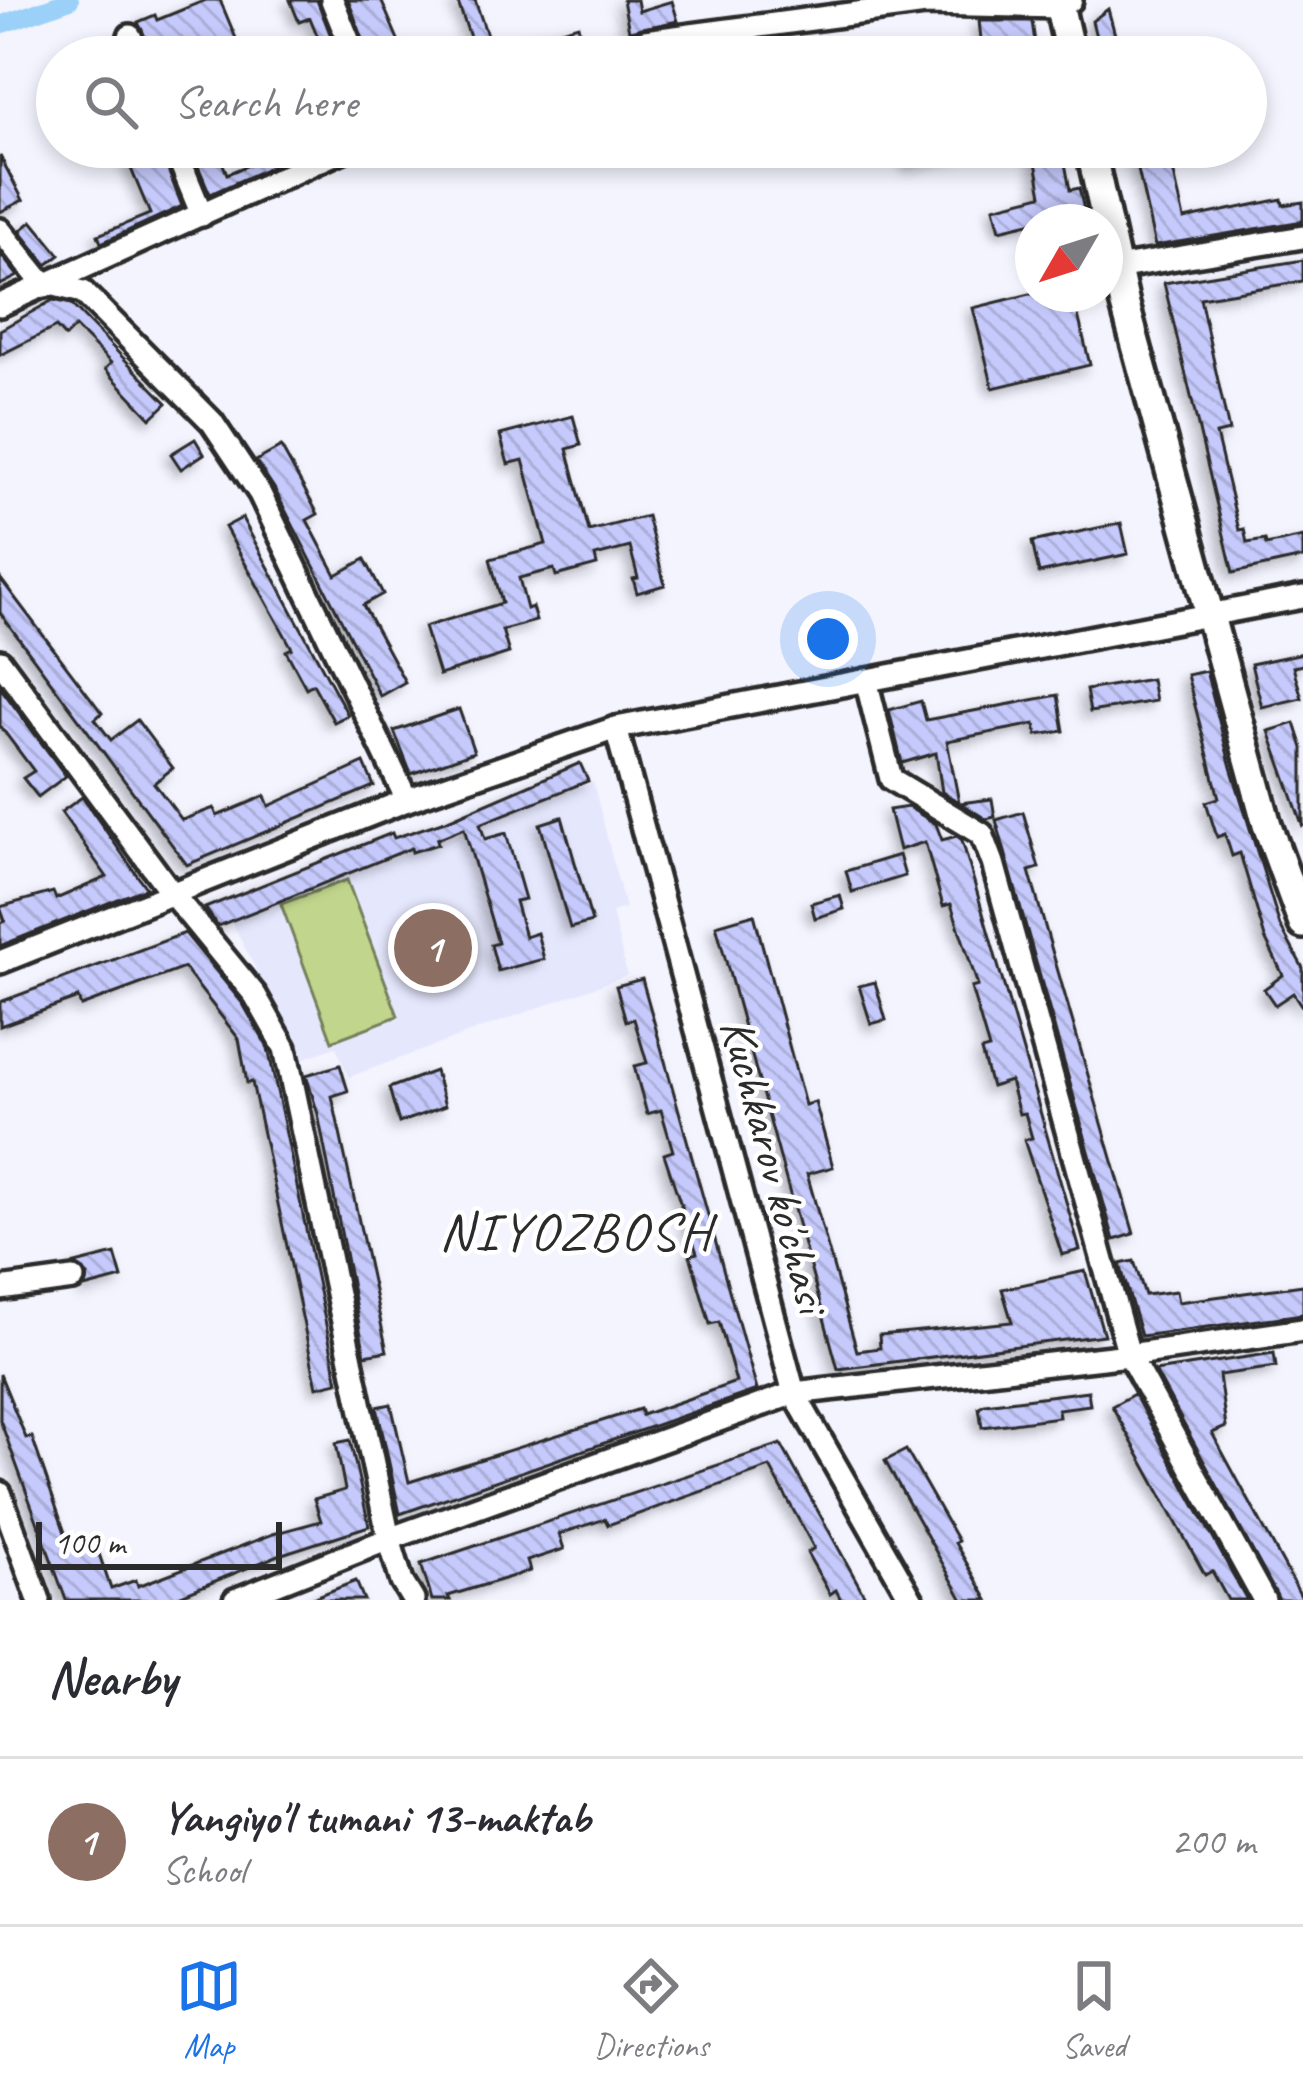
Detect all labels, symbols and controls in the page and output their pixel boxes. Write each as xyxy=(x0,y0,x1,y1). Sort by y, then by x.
search box xyxy=(36,36,1267,168)
icon: search xyxy=(78,69,144,135)
text: Search here xyxy=(174,74,357,131)
north arrow xyxy=(1015,204,1123,312)
your location xyxy=(798,609,858,669)
pin: 1 xyxy=(394,903,472,993)
street label: Kuchkarov ko'chasi xyxy=(707,1012,844,1323)
district label: NIYOZBOSH xyxy=(439,1197,718,1265)
scale bar xyxy=(36,1516,282,1569)
text: 100 m xyxy=(54,1522,125,1564)
text: Nearby xyxy=(48,1646,176,1710)
text: Yangiyo'l tumani 13-maktab xyxy=(162,1789,590,1846)
text: 1 xyxy=(78,1817,96,1866)
text: 200 m xyxy=(1171,1817,1255,1866)
text: School xyxy=(162,1846,246,1895)
tab: Map xyxy=(176,1953,242,2067)
tab: Directions xyxy=(594,1953,709,2067)
tab: Saved xyxy=(1061,1953,1127,2067)

